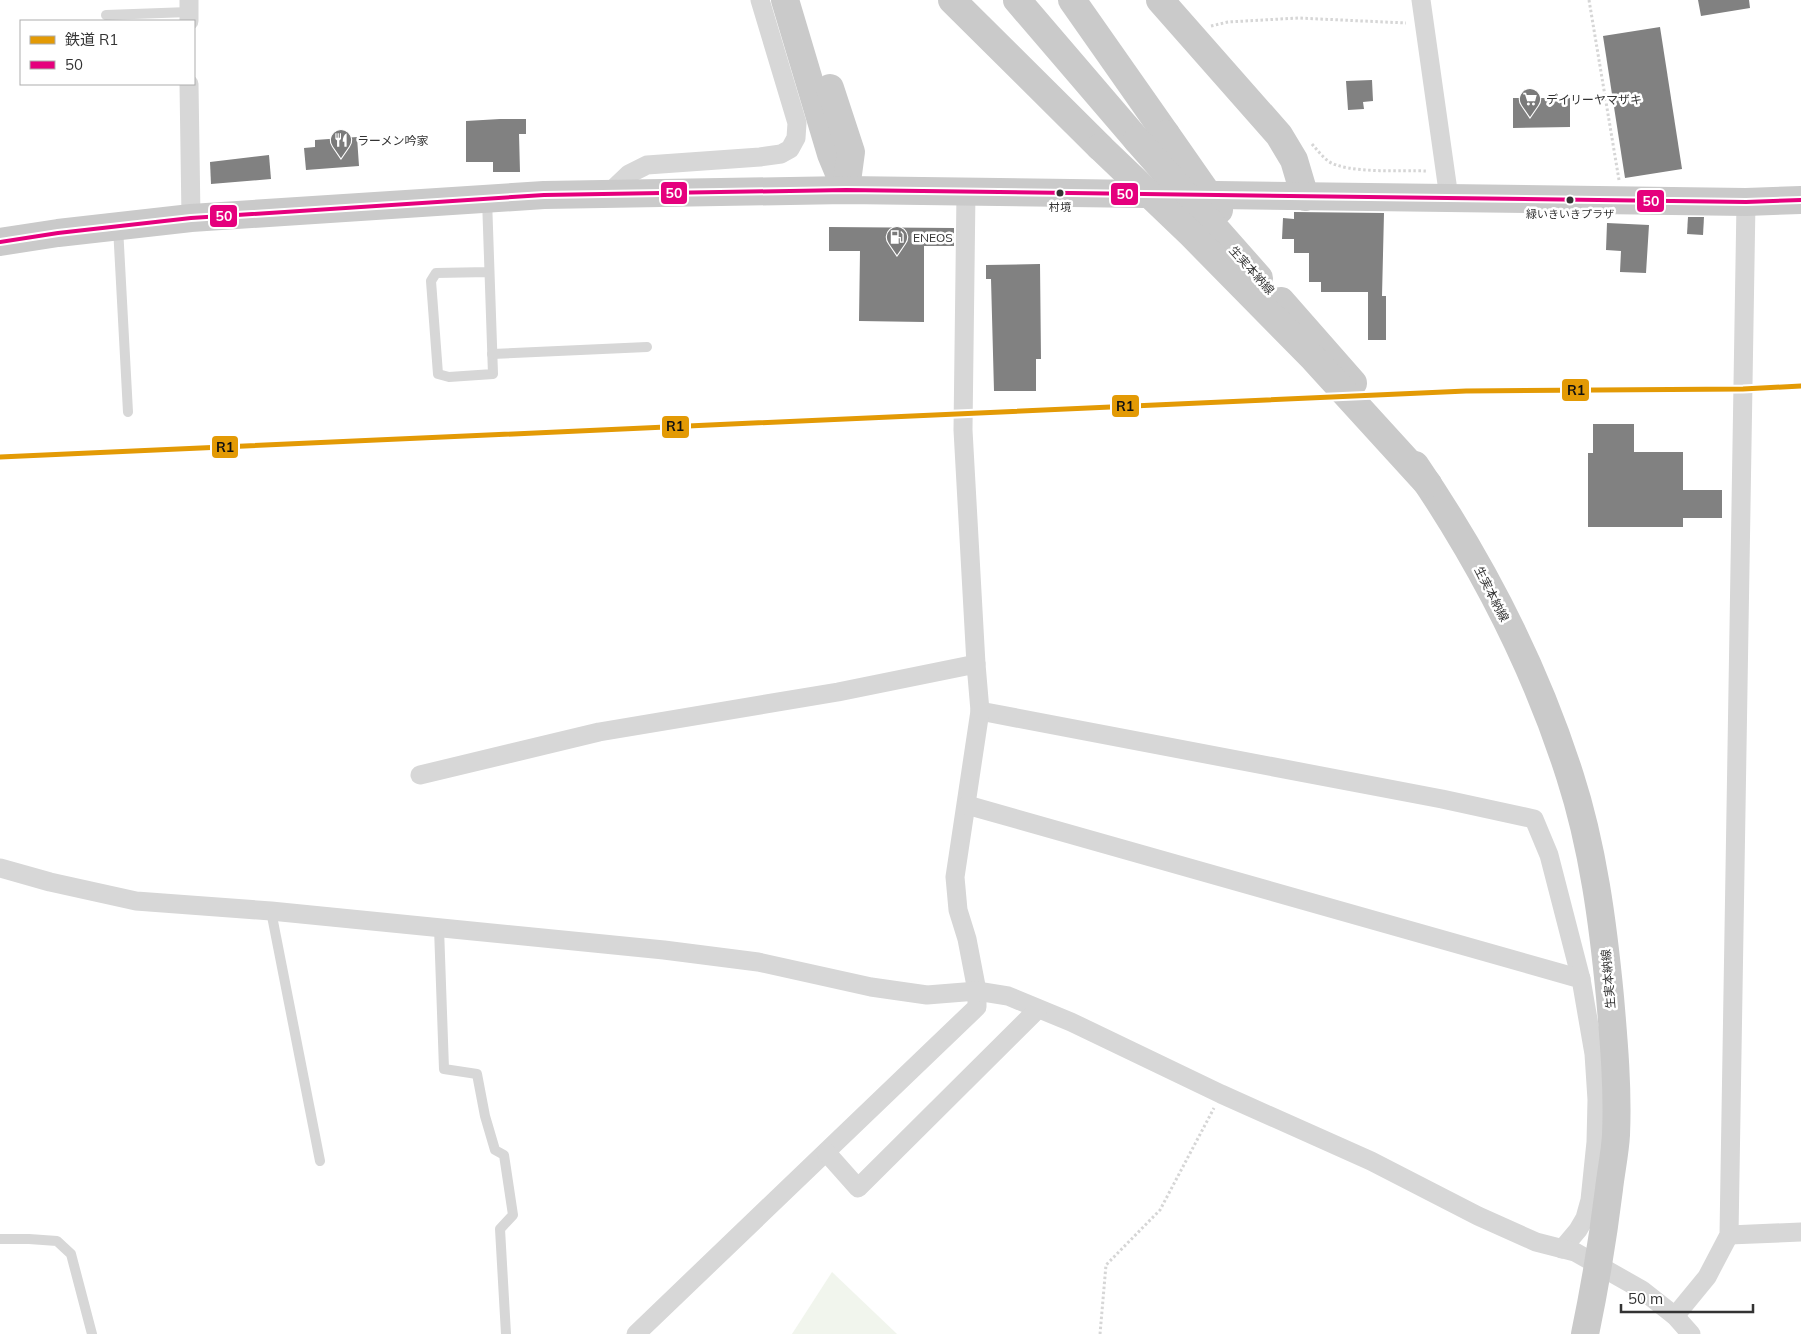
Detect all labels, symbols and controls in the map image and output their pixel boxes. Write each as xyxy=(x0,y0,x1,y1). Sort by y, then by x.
legend xyxy=(20,20,195,85)
text: 鉄道 R1 xyxy=(65,30,118,49)
text: 50 xyxy=(65,55,83,74)
supermarket icon: デイリーヤマザキ xyxy=(1518,87,1542,118)
place label: デイリーヤマザキ xyxy=(1546,92,1642,107)
restaurant icon: ラーメン吟家 xyxy=(329,128,353,159)
place label: ラーメン吟家 xyxy=(357,133,429,148)
line badge: 50 xyxy=(660,181,688,205)
line badge: 50 xyxy=(1110,182,1139,206)
text: 50 xyxy=(666,184,682,202)
text: 50 xyxy=(1117,185,1133,203)
marker: 村境 xyxy=(1055,188,1065,198)
line badge: 50 xyxy=(1636,189,1665,213)
text: 50 xyxy=(1643,192,1659,210)
marker: 緑いきいきプラザ xyxy=(1565,195,1575,205)
place label: 村境 xyxy=(1049,200,1071,214)
line badge: 50 xyxy=(209,204,238,228)
text: 50 xyxy=(216,207,232,225)
place label: 緑いきいきプラザ xyxy=(1526,207,1614,221)
fuel station icon: ENEOS xyxy=(885,225,909,256)
place label: ENEOS xyxy=(913,230,953,245)
street label: 生実本納線 xyxy=(1226,243,1278,297)
line badge: R1 xyxy=(1561,378,1590,402)
text: R1 xyxy=(1567,381,1585,399)
line badge: R1 xyxy=(1111,394,1140,418)
text: R1 xyxy=(1116,397,1134,415)
line badge: R1 xyxy=(661,415,690,439)
text: R1 xyxy=(666,417,684,435)
line badge: R1 xyxy=(211,435,239,459)
text: R1 xyxy=(216,438,234,456)
street label: 生実本納線 xyxy=(1472,564,1512,624)
street label: 生実本納線 xyxy=(1598,948,1618,1010)
scale bar xyxy=(1621,1282,1754,1314)
text: 50 m xyxy=(1628,1289,1663,1308)

